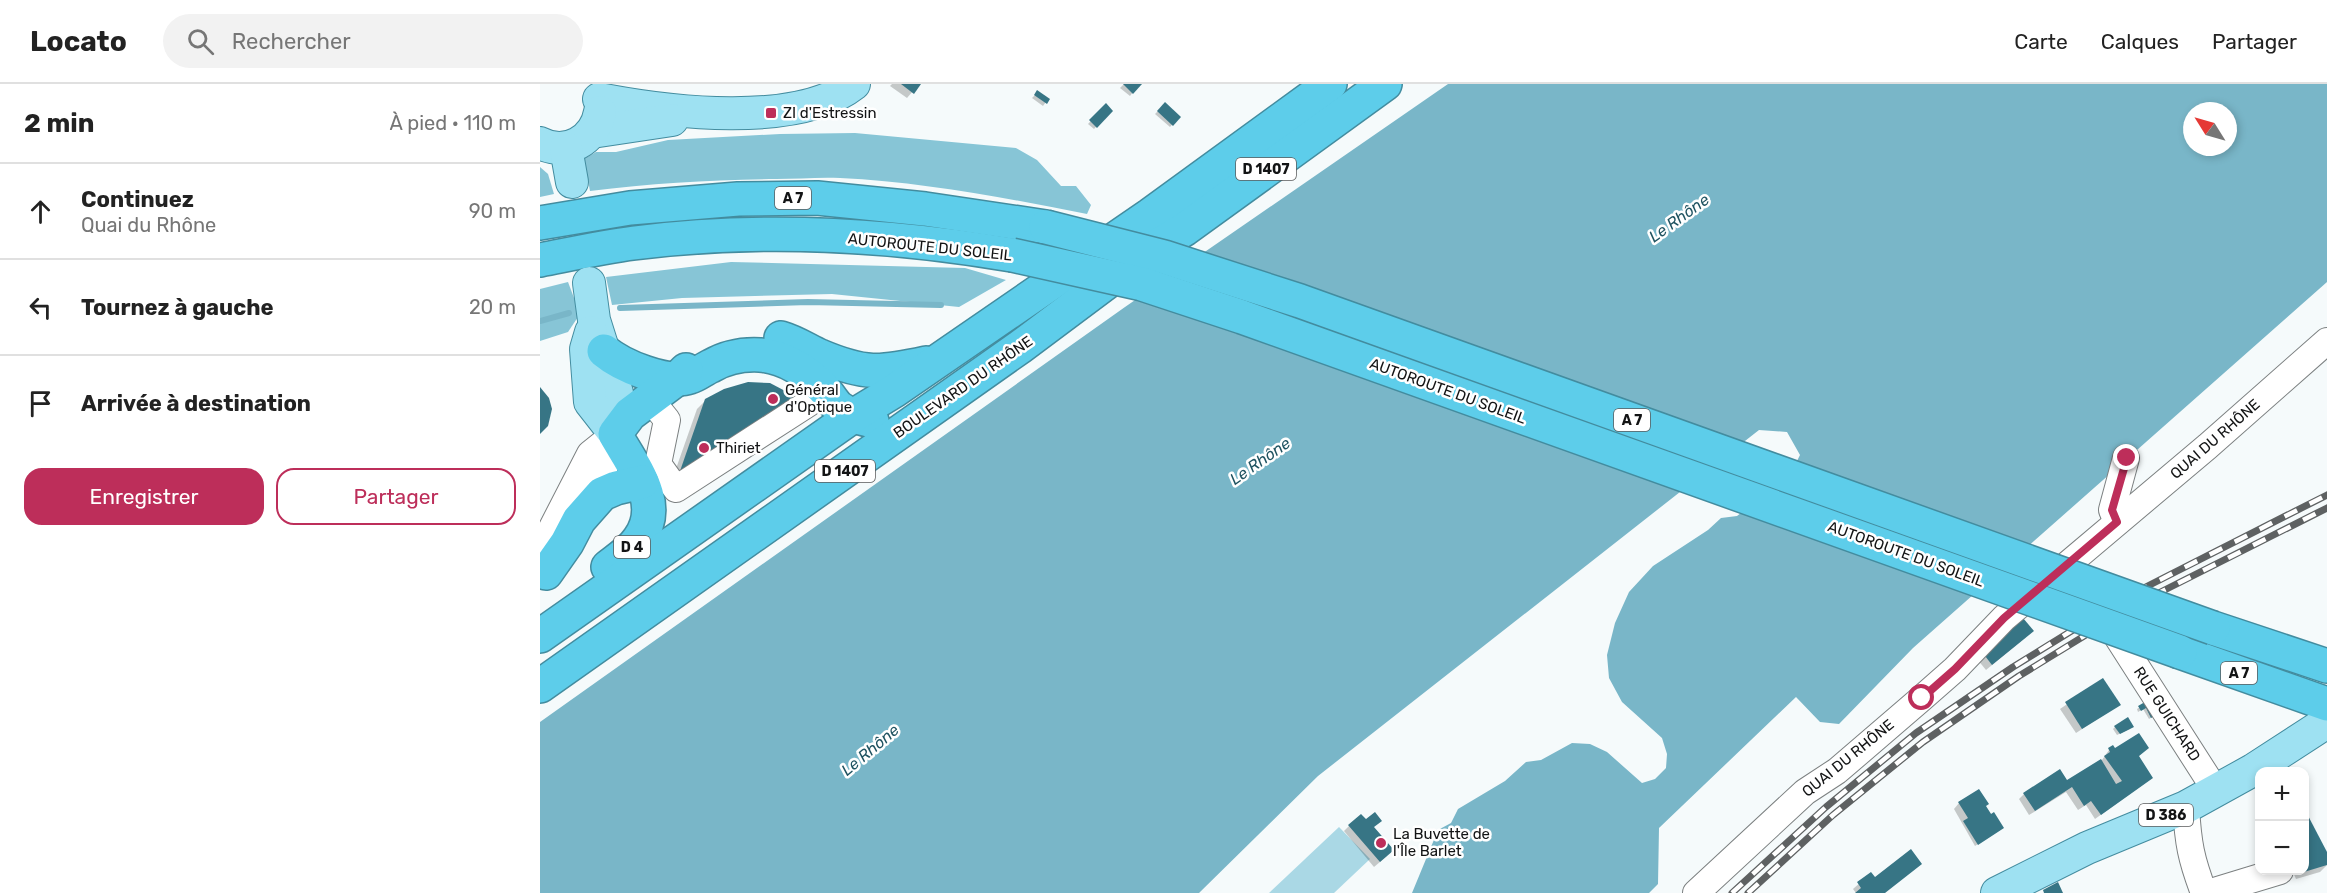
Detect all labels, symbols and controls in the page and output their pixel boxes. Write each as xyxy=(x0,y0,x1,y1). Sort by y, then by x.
search box xyxy=(163,14,583,68)
text: Locato xyxy=(30,25,127,58)
icon: search xyxy=(184,25,217,58)
text: Rechercher xyxy=(232,28,351,55)
text: Carte xyxy=(2014,29,2068,54)
text: Calques xyxy=(2101,29,2179,54)
text: Partager xyxy=(2212,29,2297,54)
north arrow xyxy=(2183,102,2237,156)
place label: ZI d'Estressin xyxy=(783,104,877,122)
marker: ZI d'Estressin xyxy=(764,106,778,120)
text: 2 min xyxy=(24,108,94,139)
text: À pied · 110 m xyxy=(389,111,516,135)
road number: D 1407 xyxy=(1236,158,1296,180)
text: Continuez xyxy=(81,186,194,213)
road number: A 7 xyxy=(775,187,811,209)
water label: Le Rhône xyxy=(1645,190,1713,246)
icon: ahead xyxy=(24,195,57,228)
text: 90 m xyxy=(469,199,516,223)
text: Quai du Rhône xyxy=(81,213,216,237)
street label: AUTOROUTE DU SOLEIL xyxy=(847,229,1014,265)
icon: left xyxy=(24,291,57,324)
text: Tournez à gauche xyxy=(81,294,274,321)
text: 20 m xyxy=(469,295,516,319)
street label: BOULEVARD DU RHÔNE xyxy=(890,332,1036,442)
street label: AUTOROUTE DU SOLEIL xyxy=(1367,354,1529,428)
place label: Général d'Optique xyxy=(785,381,852,416)
icon: arrive xyxy=(24,387,57,420)
text: Arrivée à destination xyxy=(81,390,311,417)
marker: Général d'Optique xyxy=(766,392,780,406)
street label: QUAI DU RHÔNE xyxy=(2166,395,2264,483)
road number: A 7 xyxy=(1614,409,1650,431)
water label: Le Rhône xyxy=(1226,433,1294,489)
place label: Thiriet xyxy=(716,439,761,457)
marker: Thiriet xyxy=(697,441,711,455)
route end xyxy=(2113,444,2139,470)
road number: D 1407 xyxy=(815,460,875,482)
button: Enregistrer xyxy=(24,468,264,525)
button: Partager xyxy=(276,468,516,525)
street label: AUTOROUTE DU SOLEIL xyxy=(1825,517,1987,591)
road number: D 4 xyxy=(614,536,650,558)
road number: A 7 xyxy=(2221,662,2257,684)
street label: RUE GUICHARD xyxy=(2130,663,2204,765)
route start xyxy=(1908,684,1934,710)
street label: QUAI DU RHÔNE xyxy=(1798,715,1898,801)
water label: Le Rhône xyxy=(837,720,903,780)
map controls xyxy=(2255,767,2309,875)
button: + xyxy=(2255,767,2309,821)
road number: D 386 xyxy=(2139,804,2193,826)
button: − xyxy=(2255,821,2309,875)
place label: La Buvette de l'Île Barlet xyxy=(1393,825,1490,860)
marker: La Buvette de l'Île Barlet xyxy=(1374,836,1388,850)

